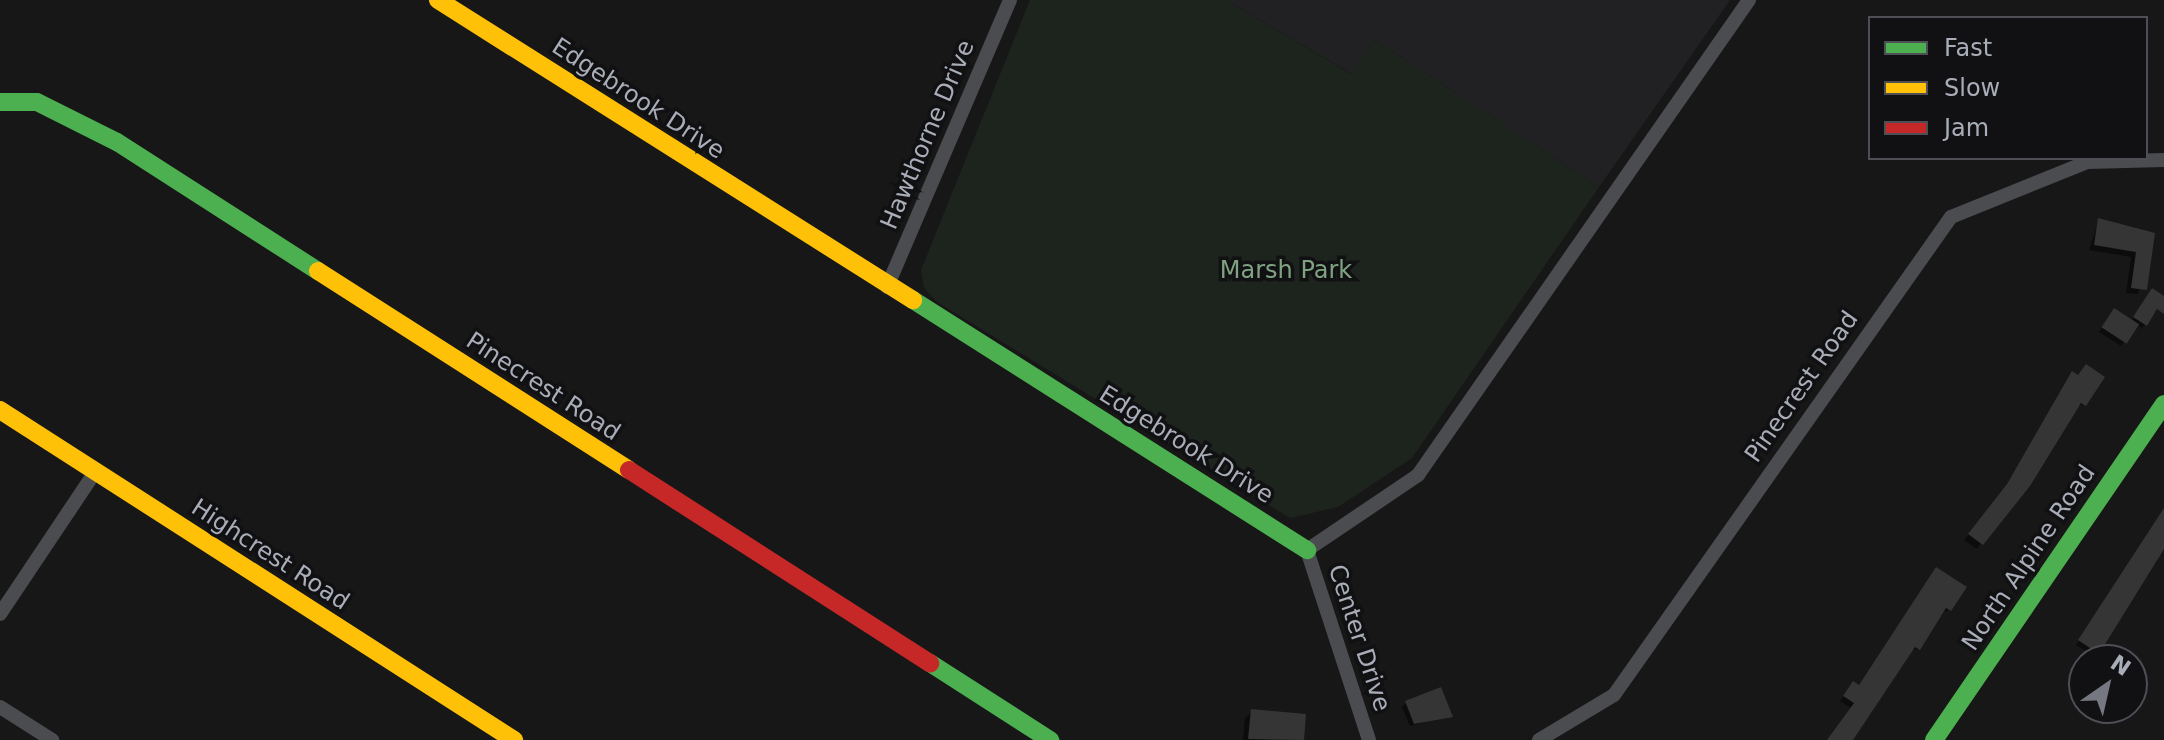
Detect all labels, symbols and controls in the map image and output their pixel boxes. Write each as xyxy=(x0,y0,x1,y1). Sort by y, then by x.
legend xyxy=(1868,16,2148,160)
street label: Edgebrook Drive xyxy=(546,32,730,166)
text: Fast xyxy=(1944,34,1992,62)
street label: Hawthorne Drive xyxy=(875,36,981,234)
text: Slow xyxy=(1944,74,2000,102)
text: Jam xyxy=(1944,114,1989,142)
park label: Marsh Park xyxy=(1220,257,1352,285)
street label: Pinecrest Road xyxy=(1739,306,1865,468)
street label: Pinecrest Road xyxy=(461,327,625,447)
street label: Edgebrook Drive xyxy=(1094,380,1278,510)
street label: North Alpine Road xyxy=(1956,460,2102,656)
street label: Highcrest Road xyxy=(186,493,354,617)
street label: Center Drive xyxy=(1322,561,1396,715)
north arrow xyxy=(2068,644,2148,724)
text: N xyxy=(2106,650,2135,681)

